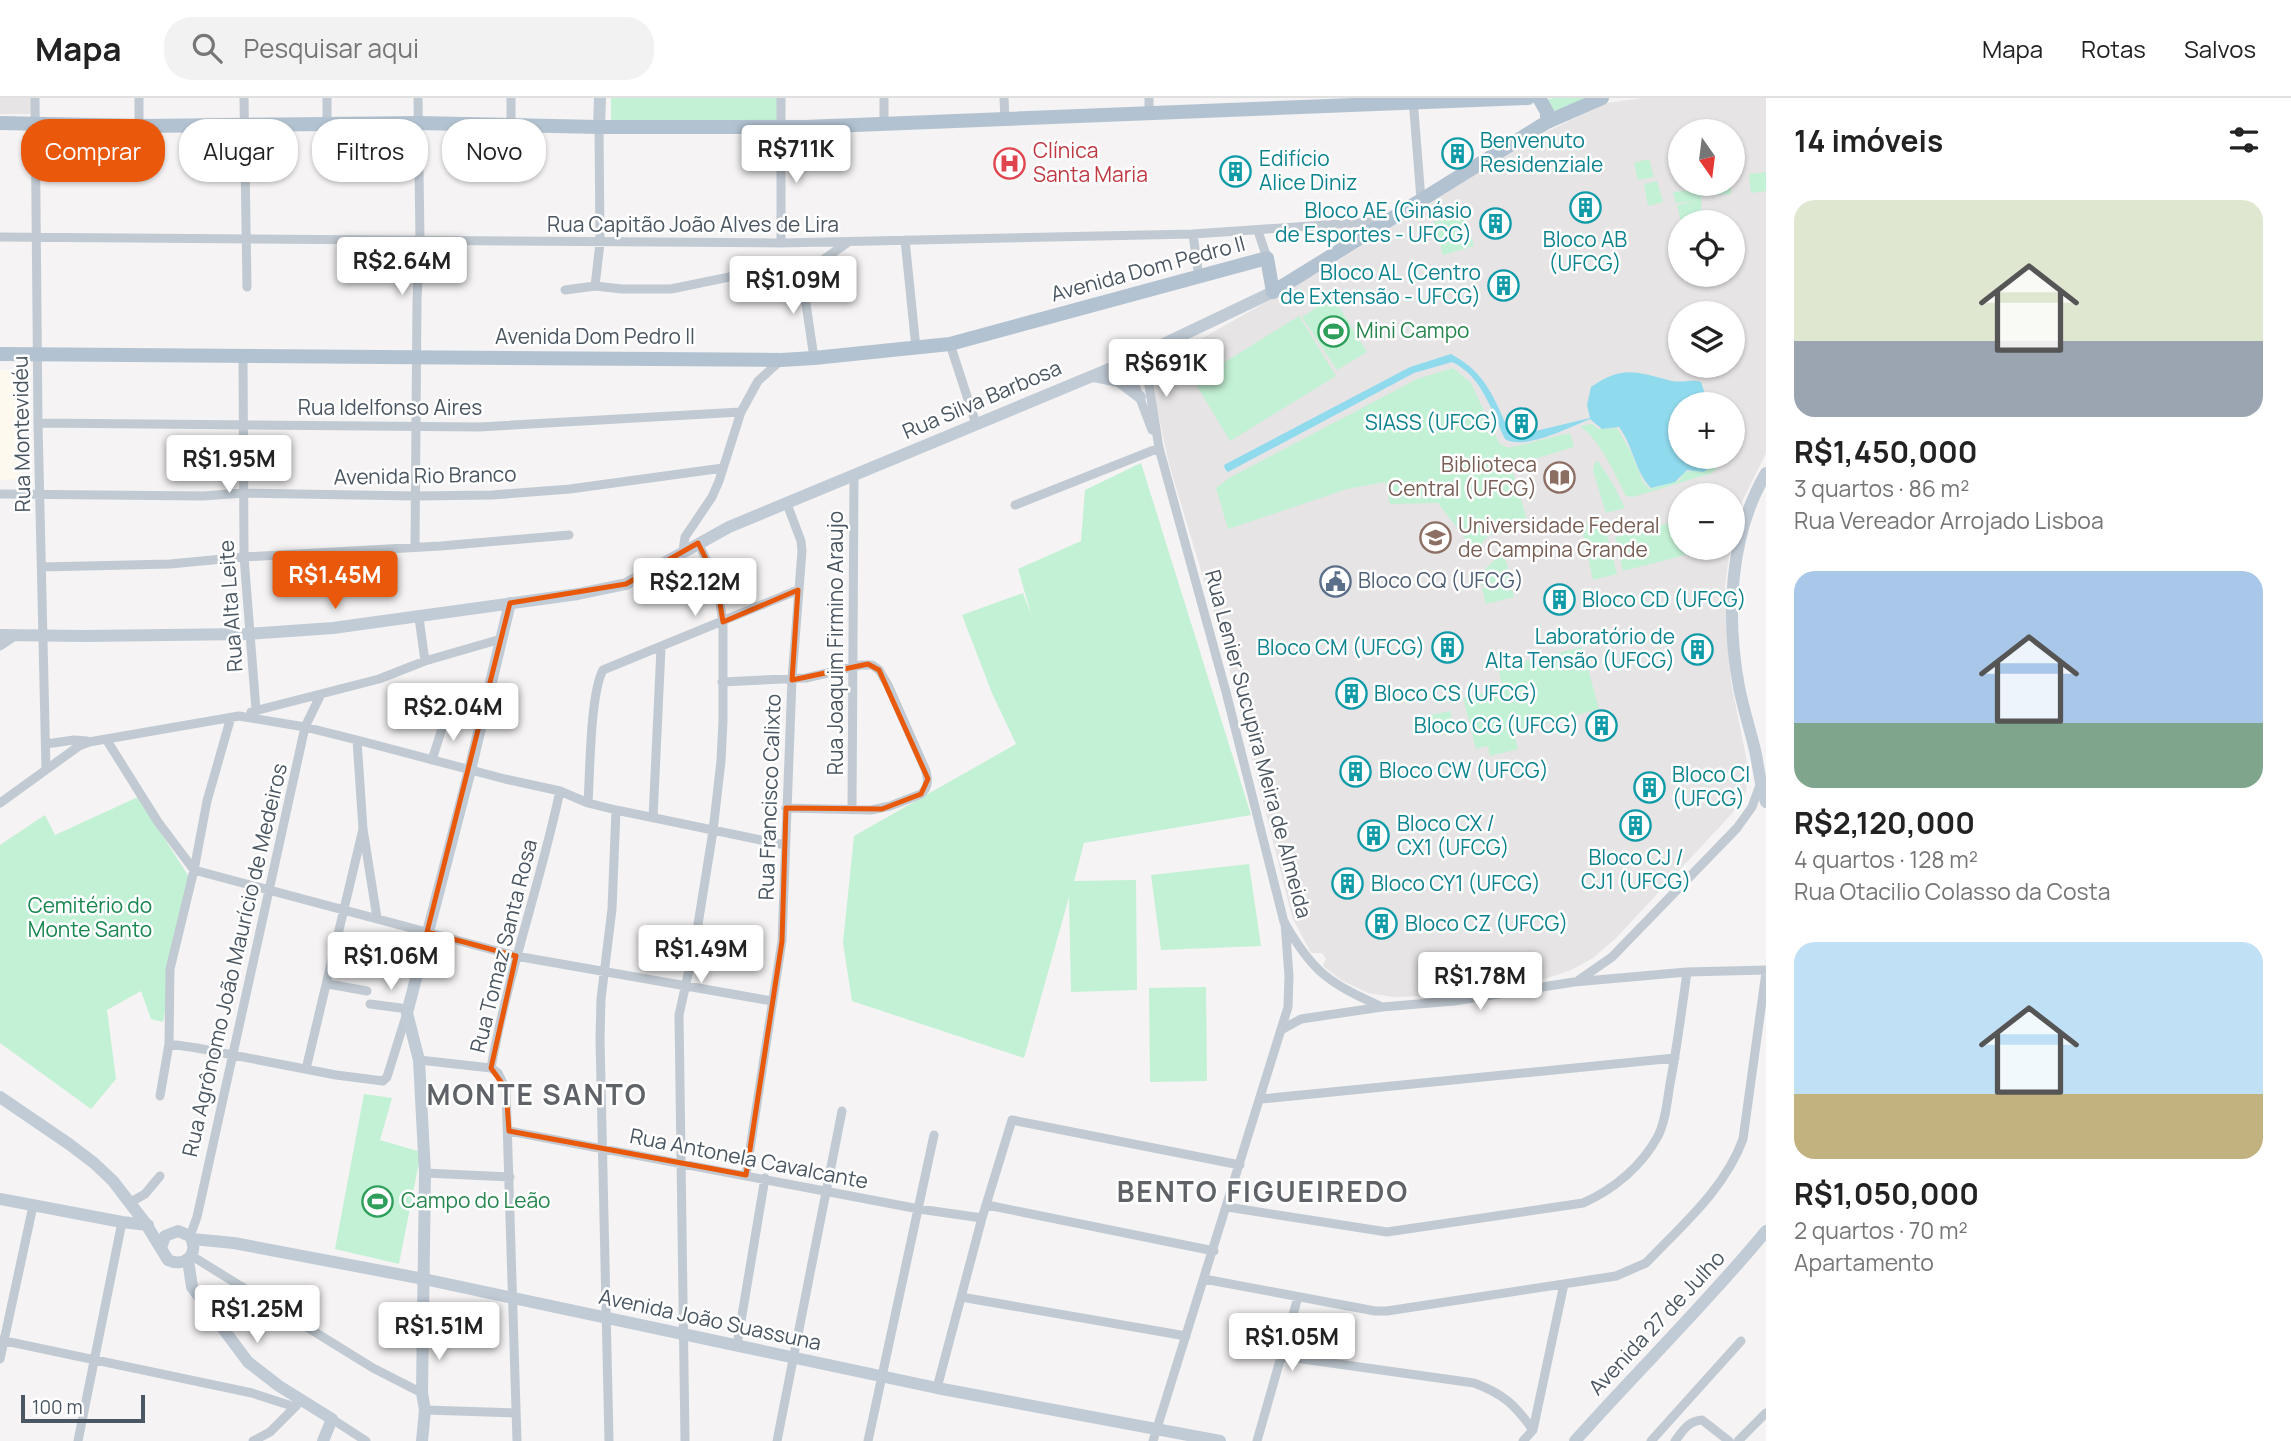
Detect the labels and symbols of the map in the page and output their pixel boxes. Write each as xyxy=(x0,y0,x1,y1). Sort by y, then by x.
north arrow xyxy=(1668,119,1745,196)
pin: R$711K xyxy=(739,126,853,185)
place label: Benvenuto Residenziale xyxy=(1480,126,1603,178)
place label: Clínica Santa Maria xyxy=(1033,136,1148,188)
building icon: Benvenuto Residenziale xyxy=(1440,136,1474,170)
place label: Edifício Alice Diniz xyxy=(1259,144,1357,196)
hospital icon: Clínica Santa Maria xyxy=(993,146,1027,180)
building icon: Edifício Alice Diniz xyxy=(1219,154,1253,188)
building icon: Bloco AB (UFCG) xyxy=(1568,191,1602,225)
place label: Bloco AE (Ginásio de Esportes - UFCG) xyxy=(1275,196,1472,248)
building icon: Bloco AE (Ginásio de Esportes - UFCG) xyxy=(1478,206,1512,240)
street label: Rua Capitão João Alves de Lira xyxy=(547,210,839,238)
place label: Bloco AB (UFCG) xyxy=(1543,225,1627,277)
street label: Avenida Dom Pedro II xyxy=(1048,229,1248,307)
pin: R$2.64M xyxy=(337,238,467,297)
pin: R$1.09M xyxy=(728,256,858,316)
place label: Bloco AL (Centro de Extensão - UFCG) xyxy=(1280,258,1481,310)
building icon: Bloco AL (Centro de Extensão - UFCG) xyxy=(1487,268,1521,302)
sports icon: Mini Campo xyxy=(1316,314,1350,348)
place label: Mini Campo xyxy=(1356,316,1469,344)
street label: Avenida Dom Pedro II xyxy=(495,322,695,350)
pin: R$691K xyxy=(1109,340,1223,399)
street label: Rua Silva Barbosa xyxy=(898,353,1065,445)
street label: Rua Montevidéu xyxy=(6,355,36,513)
street label: Rua Idelfonso Aires xyxy=(298,393,482,421)
building icon: SIASS (UFCG) xyxy=(1505,406,1539,440)
place label: SIASS (UFCG) xyxy=(1365,408,1499,436)
pin: R$1.95M xyxy=(164,436,294,495)
place label: Biblioteca Central (UFCG) xyxy=(1388,450,1537,502)
street label: Avenida Rio Branco xyxy=(333,459,517,491)
library icon: Biblioteca Central (UFCG) xyxy=(1543,460,1577,494)
street label: Rua Joaquim Firmino Araujo xyxy=(821,511,849,775)
place label: Universidade Federal de Campina Grande xyxy=(1458,511,1660,563)
school or university icon: Universidade Federal de Campina Grande xyxy=(1418,521,1452,555)
street label: Rua Alta Leite xyxy=(211,539,249,673)
pin: R$1.45M xyxy=(270,552,400,611)
pin: R$2.12M xyxy=(630,559,760,618)
public building icon: Bloco CQ (UFCG) xyxy=(1318,564,1352,598)
street label: Rua Lenier Sucupira Meira de Almeida xyxy=(1199,566,1319,921)
place label: Bloco CQ (UFCG) xyxy=(1358,566,1524,594)
building icon: Bloco CD (UFCG) xyxy=(1542,583,1576,617)
place label: Bloco CD (UFCG) xyxy=(1582,585,1747,613)
place label: Laboratório de Alta Tensão (UFCG) xyxy=(1485,622,1675,674)
building icon: Bloco CM (UFCG) xyxy=(1431,631,1465,665)
building icon: Laboratório de Alta Tensão (UFCG) xyxy=(1681,632,1715,666)
place label: Bloco CM (UFCG) xyxy=(1257,633,1425,661)
building icon: Bloco CS (UFCG) xyxy=(1334,677,1368,711)
place label: Bloco CS (UFCG) xyxy=(1374,679,1538,707)
pin: R$2.04M xyxy=(388,684,518,743)
street label: Rua Francisco Calixto xyxy=(751,693,787,901)
building icon: Bloco CG (UFCG) xyxy=(1585,709,1619,743)
place label: Bloco CG (UFCG) xyxy=(1414,711,1579,739)
building icon: Bloco CW (UFCG) xyxy=(1339,754,1373,788)
place label: Bloco CW (UFCG) xyxy=(1379,756,1549,784)
street label: Rua Agrônomo João Maurício de Medeiros xyxy=(175,760,293,1159)
place label: Bloco CI (UFCG) xyxy=(1672,760,1750,812)
building icon: Bloco CI (UFCG) xyxy=(1632,770,1666,804)
place label: Bloco CX / CX1 (UFCG) xyxy=(1397,809,1510,861)
building icon: Bloco CJ / CJ1 (UFCG) xyxy=(1619,809,1653,843)
building icon: Bloco CX / CX1 (UFCG) xyxy=(1357,819,1391,853)
street label: Rua Tomaz Santa Rosa xyxy=(463,836,543,1056)
place label: Bloco CJ / CJ1 (UFCG) xyxy=(1581,843,1691,895)
building icon: Bloco CY1 (UFCG) xyxy=(1331,867,1365,901)
place label: Bloco CY1 (UFCG) xyxy=(1371,869,1541,897)
park label: Cemitério do Monte Santo xyxy=(28,891,152,943)
building icon: Bloco CZ (UFCG) xyxy=(1365,907,1399,941)
place label: Bloco CZ (UFCG) xyxy=(1405,909,1568,937)
pin: R$1.49M xyxy=(636,926,766,985)
pin: R$1.06M xyxy=(326,932,456,992)
pin: R$1.78M xyxy=(1415,953,1545,1012)
district label: MONTE SANTO xyxy=(426,1075,648,1113)
street label: Rua Antonela Cavalcante xyxy=(628,1121,871,1195)
district label: BENTO FIGUEIREDO xyxy=(1117,1172,1409,1210)
sports icon: Campo do Leão xyxy=(361,1184,395,1218)
place label: Campo do Leão xyxy=(401,1186,551,1214)
street label: Avenida 27 de Julho xyxy=(1582,1244,1731,1401)
street label: Avenida João Suassuna xyxy=(596,1282,824,1356)
pin: R$1.25M xyxy=(192,1286,322,1345)
pin: R$1.51M xyxy=(374,1302,504,1362)
pin: R$1.05M xyxy=(1227,1314,1357,1373)
scale bar xyxy=(21,1392,145,1424)

